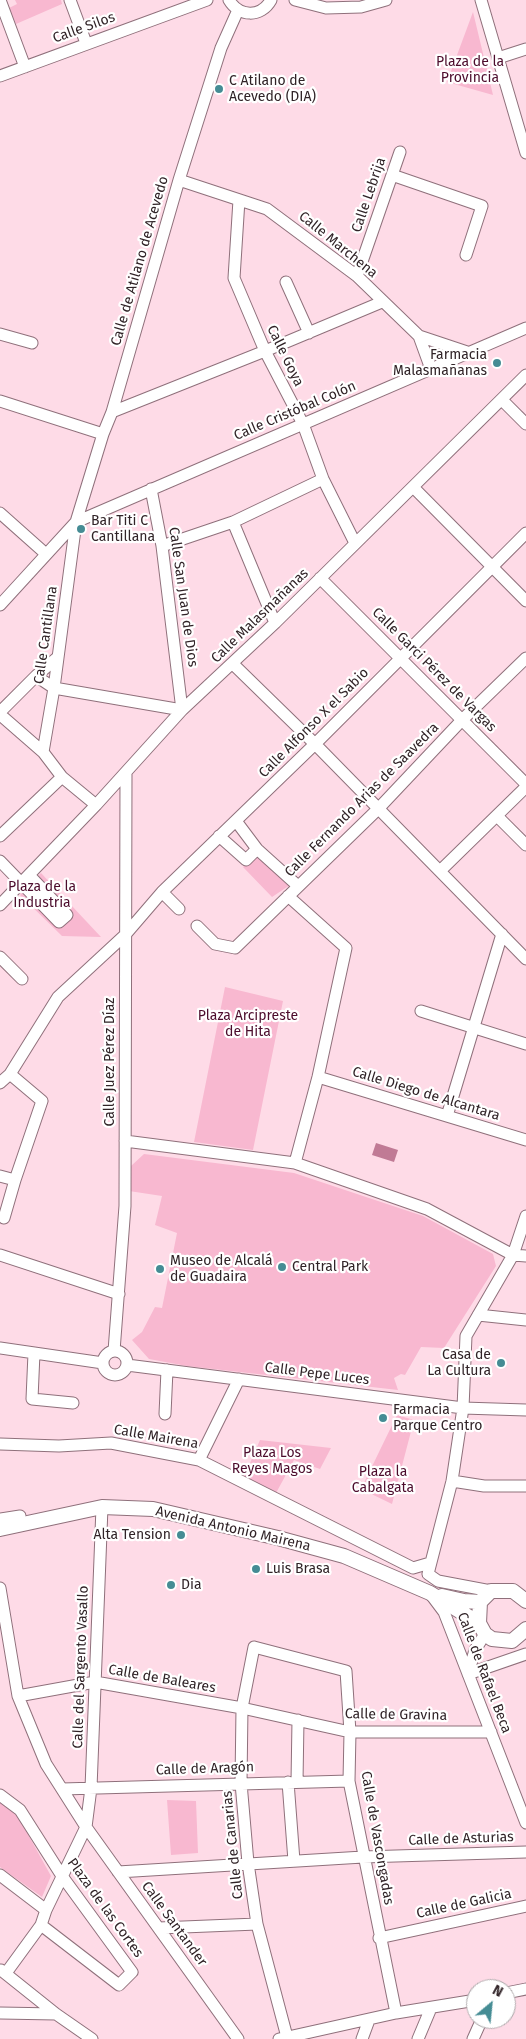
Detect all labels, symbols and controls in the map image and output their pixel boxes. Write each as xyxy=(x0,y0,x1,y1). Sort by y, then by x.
street label: Calle Silos xyxy=(51,9,117,47)
park label: Plaza de la Provincia xyxy=(436,54,504,86)
place label: C Atilano de Acevedo (DIA) xyxy=(229,73,316,105)
marker: C Atilano de Acevedo (DIA) xyxy=(213,83,225,95)
street label: Calle Lebrija xyxy=(348,155,390,235)
street label: Calle de Atilano de Acevedo xyxy=(108,174,172,348)
street label: Calle Marchena xyxy=(295,208,381,282)
street label: Calle Goya xyxy=(263,323,307,389)
place label: Farmacia Malasmañanas xyxy=(393,347,487,380)
marker: Farmacia Malasmañanas xyxy=(491,357,503,369)
street label: Calle Cristóbal Colón xyxy=(232,378,358,444)
place label: Bar Titi C Cantillana xyxy=(91,513,155,546)
marker: Bar Titi C Cantillana xyxy=(75,523,87,535)
street label: Calle San Juan de Dios xyxy=(165,526,201,668)
street label: Calle Malasmañanas xyxy=(208,565,312,667)
street label: Calle Cantillana xyxy=(31,585,61,685)
street label: Calle Garci Pérez de Vargas xyxy=(368,604,500,736)
street label: Calle Alfonso X el Sabio xyxy=(256,665,372,781)
street label: Calle Fernando Arias de Saavedra xyxy=(281,719,443,881)
park label: Plaza de la Industria xyxy=(8,879,76,912)
street label: Calle Juez Pérez Díaz xyxy=(102,998,118,1126)
park label: Plaza Arcipreste de Hita xyxy=(198,1008,298,1040)
street label: Calle Diego de Alcantara xyxy=(350,1064,502,1124)
place label: Museo de Alcalá de Guadaira xyxy=(170,1253,273,1285)
place label: Central Park xyxy=(292,1259,368,1275)
marker: Central Park xyxy=(276,1261,288,1273)
marker: Museo de Alcalá de Guadaira xyxy=(154,1263,166,1275)
place label: Casa de La Cultura xyxy=(427,1347,491,1380)
marker: Casa de La Cultura xyxy=(495,1357,507,1369)
street label: Calle Pepe Luces xyxy=(264,1359,370,1389)
place label: Farmacia Parque Centro xyxy=(393,1402,482,1434)
marker: Farmacia Parque Centro xyxy=(377,1412,389,1424)
street label: Calle Mairena xyxy=(112,1421,200,1453)
park label: Plaza Los Reyes Magos xyxy=(232,1445,312,1478)
park label: Plaza la Cabalgata xyxy=(352,1464,414,1496)
street label: Avenida Antonio Mairena xyxy=(154,1503,312,1555)
place label: Alta Tension xyxy=(93,1527,171,1543)
marker: Alta Tension xyxy=(175,1529,187,1541)
place label: Luis Brasa xyxy=(266,1561,330,1577)
marker: Luis Brasa xyxy=(250,1563,262,1575)
place label: Dia xyxy=(181,1577,202,1593)
marker: Dia xyxy=(165,1579,177,1591)
street label: Calle del Sargento Vasallo xyxy=(70,1585,92,1749)
street label: Calle de Rafael Beca xyxy=(453,1610,515,1736)
street label: Calle de Baleares xyxy=(107,1661,217,1697)
street label: Calle de Gravina xyxy=(345,1706,447,1724)
street label: Calle de Aragón xyxy=(156,1759,254,1779)
street label: Calle de Vascongadas xyxy=(357,1770,397,1906)
street label: Calle de Canarias xyxy=(219,1790,247,1900)
street label: Calle de Asturias xyxy=(408,1829,514,1849)
street label: Plaza de las Cortes xyxy=(63,1855,147,1961)
street label: Calle Santander xyxy=(138,1878,210,1970)
street label: Calle de Galicia xyxy=(415,1886,513,1922)
north arrow xyxy=(466,1979,516,2029)
text: N xyxy=(490,1982,506,2001)

